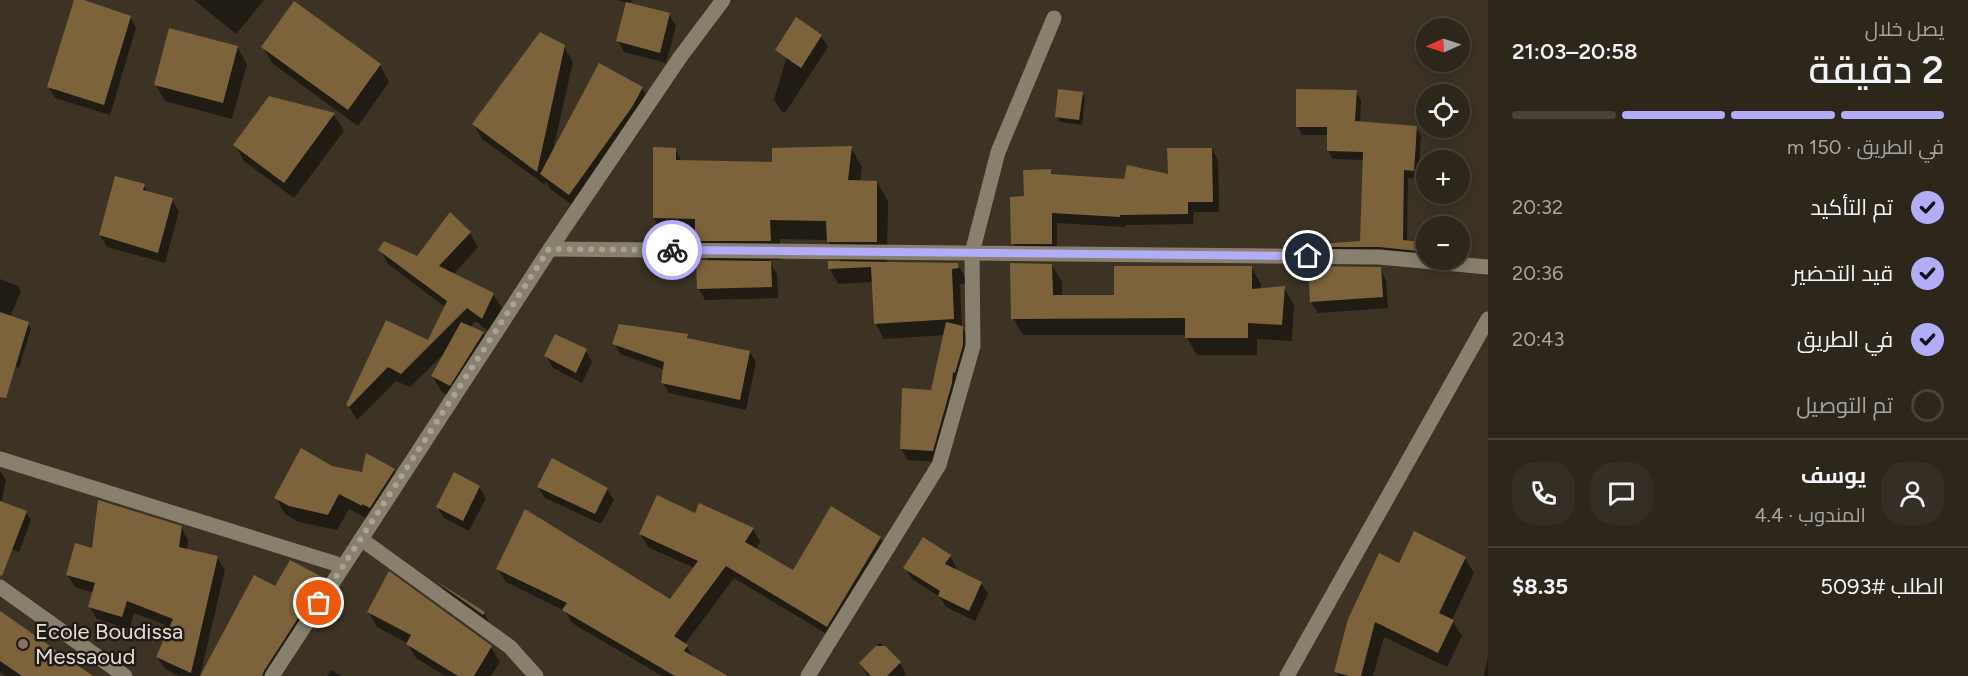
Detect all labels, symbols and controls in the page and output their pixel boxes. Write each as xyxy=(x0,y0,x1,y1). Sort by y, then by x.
text: يصل خلال xyxy=(1865,17,1944,41)
north arrow xyxy=(1416,18,1470,72)
map controls xyxy=(1416,18,1470,270)
text: 20:58–21:03 xyxy=(1512,38,1638,65)
text: 2 دقيقة xyxy=(1808,46,1944,93)
button: locate xyxy=(1416,84,1470,138)
text: في الطريق · 150 m xyxy=(1787,135,1944,159)
button: + xyxy=(1416,150,1470,204)
icon: check xyxy=(1911,191,1944,224)
text: تم التأكيد xyxy=(1810,194,1893,221)
text: 20:32 xyxy=(1512,195,1563,219)
button: − xyxy=(1416,216,1470,270)
courier xyxy=(642,220,702,280)
pin xyxy=(1282,230,1333,281)
icon: bike xyxy=(656,234,689,267)
icon: home xyxy=(1291,239,1324,272)
icon: check xyxy=(1911,257,1944,290)
text: قيد التحضير xyxy=(1792,260,1893,287)
text: 20:36 xyxy=(1512,261,1563,285)
icon: check xyxy=(1911,323,1944,356)
text: في الطريق xyxy=(1797,326,1893,353)
text: 20:43 xyxy=(1512,327,1564,351)
text: تم التوصيل xyxy=(1796,392,1893,419)
button: phone xyxy=(1512,462,1575,525)
button: chat xyxy=(1590,462,1653,525)
text: يوسف xyxy=(1801,462,1866,489)
button: person xyxy=(1881,462,1944,525)
text: المندوب · 4.4 xyxy=(1754,503,1866,527)
text: $8.35 xyxy=(1512,573,1568,600)
text: الطلب #5093 xyxy=(1820,573,1944,600)
pin xyxy=(293,577,344,628)
icon: bag xyxy=(302,586,335,619)
place label: Ecole Boudissa Messaoud xyxy=(35,618,183,670)
marker: Ecole Boudissa Messaoud xyxy=(16,637,30,651)

